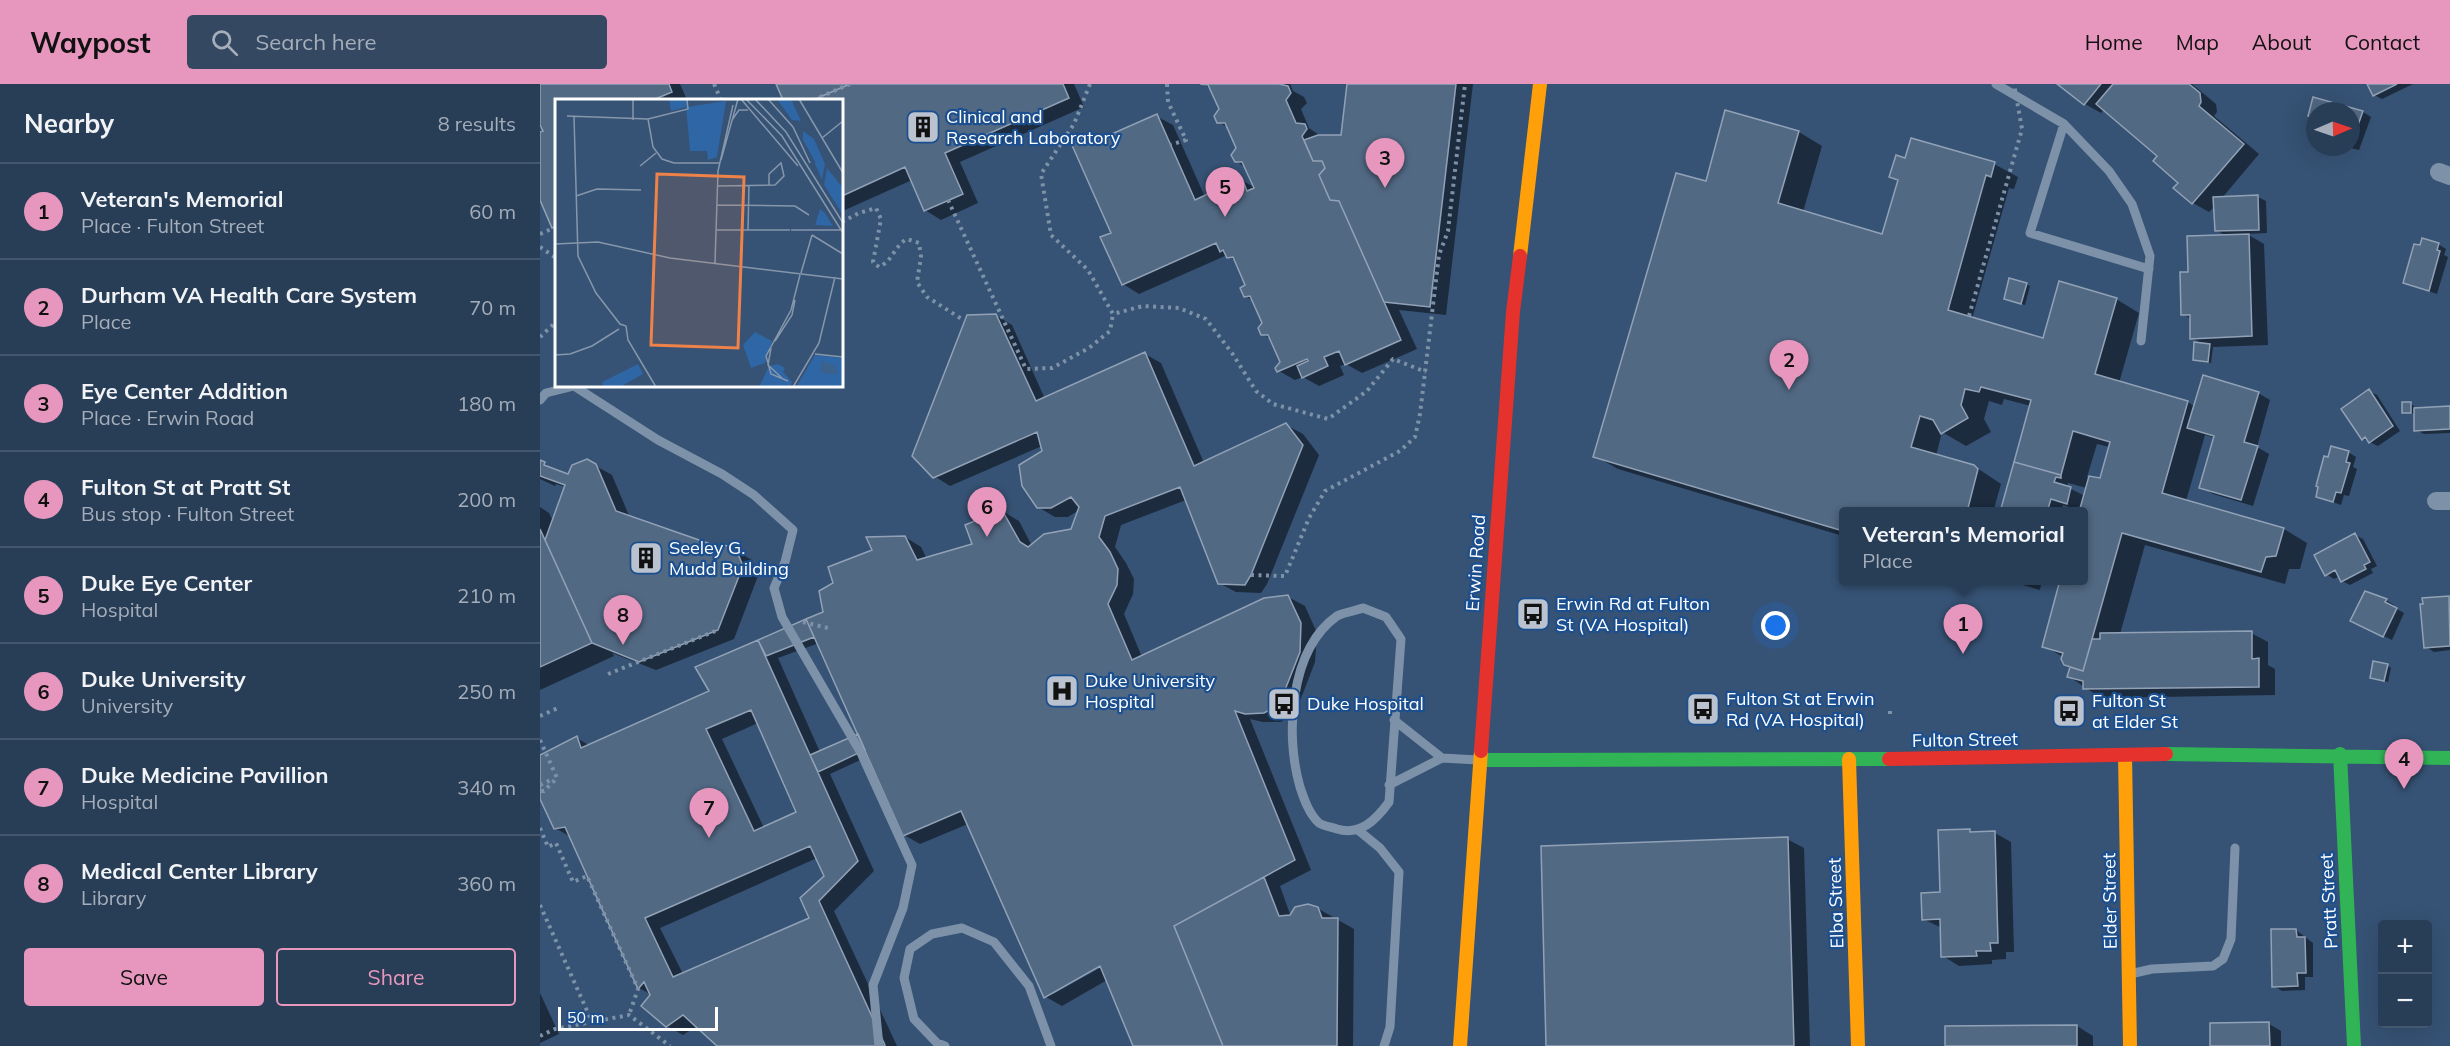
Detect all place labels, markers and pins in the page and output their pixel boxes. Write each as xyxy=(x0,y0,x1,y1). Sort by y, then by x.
place label: Clinical and Research Laboratory xyxy=(946,105,1121,149)
building icon: Clinical and Research Laboratory xyxy=(905,109,941,145)
pin: 3 xyxy=(1366,138,1404,188)
pin: 5 xyxy=(1206,168,1244,217)
pin: 2 xyxy=(1770,340,1808,390)
pin: 6 xyxy=(968,488,1006,537)
place label: Seeley G. Mudd Building xyxy=(669,536,789,580)
building icon: Seeley G. Mudd Building xyxy=(628,540,664,576)
place label: Erwin Rd at Fulton St (VA Hospital) xyxy=(1556,592,1710,636)
pin: 8 xyxy=(604,596,643,645)
bus stop icon: Erwin Rd at Fulton St (VA Hospital) xyxy=(1515,596,1551,632)
pin: 1 xyxy=(1944,604,1982,654)
place label: Duke University Hospital xyxy=(1085,669,1216,713)
hospital icon: Duke University Hospital xyxy=(1044,673,1080,709)
bus stop icon: Duke Hospital xyxy=(1266,686,1302,722)
place label: Fulton St at Erwin Rd (VA Hospital) xyxy=(1726,687,1874,731)
place label: Fulton St at Elder St xyxy=(2092,689,2178,733)
bus stop icon: Fulton St at Erwin Rd (VA Hospital) xyxy=(1685,691,1721,727)
place label: Duke Hospital xyxy=(1307,692,1424,715)
bus stop icon: Fulton St at Elder St xyxy=(2051,693,2087,729)
pin: 4 xyxy=(2384,740,2424,789)
pin: 7 xyxy=(690,788,728,838)

